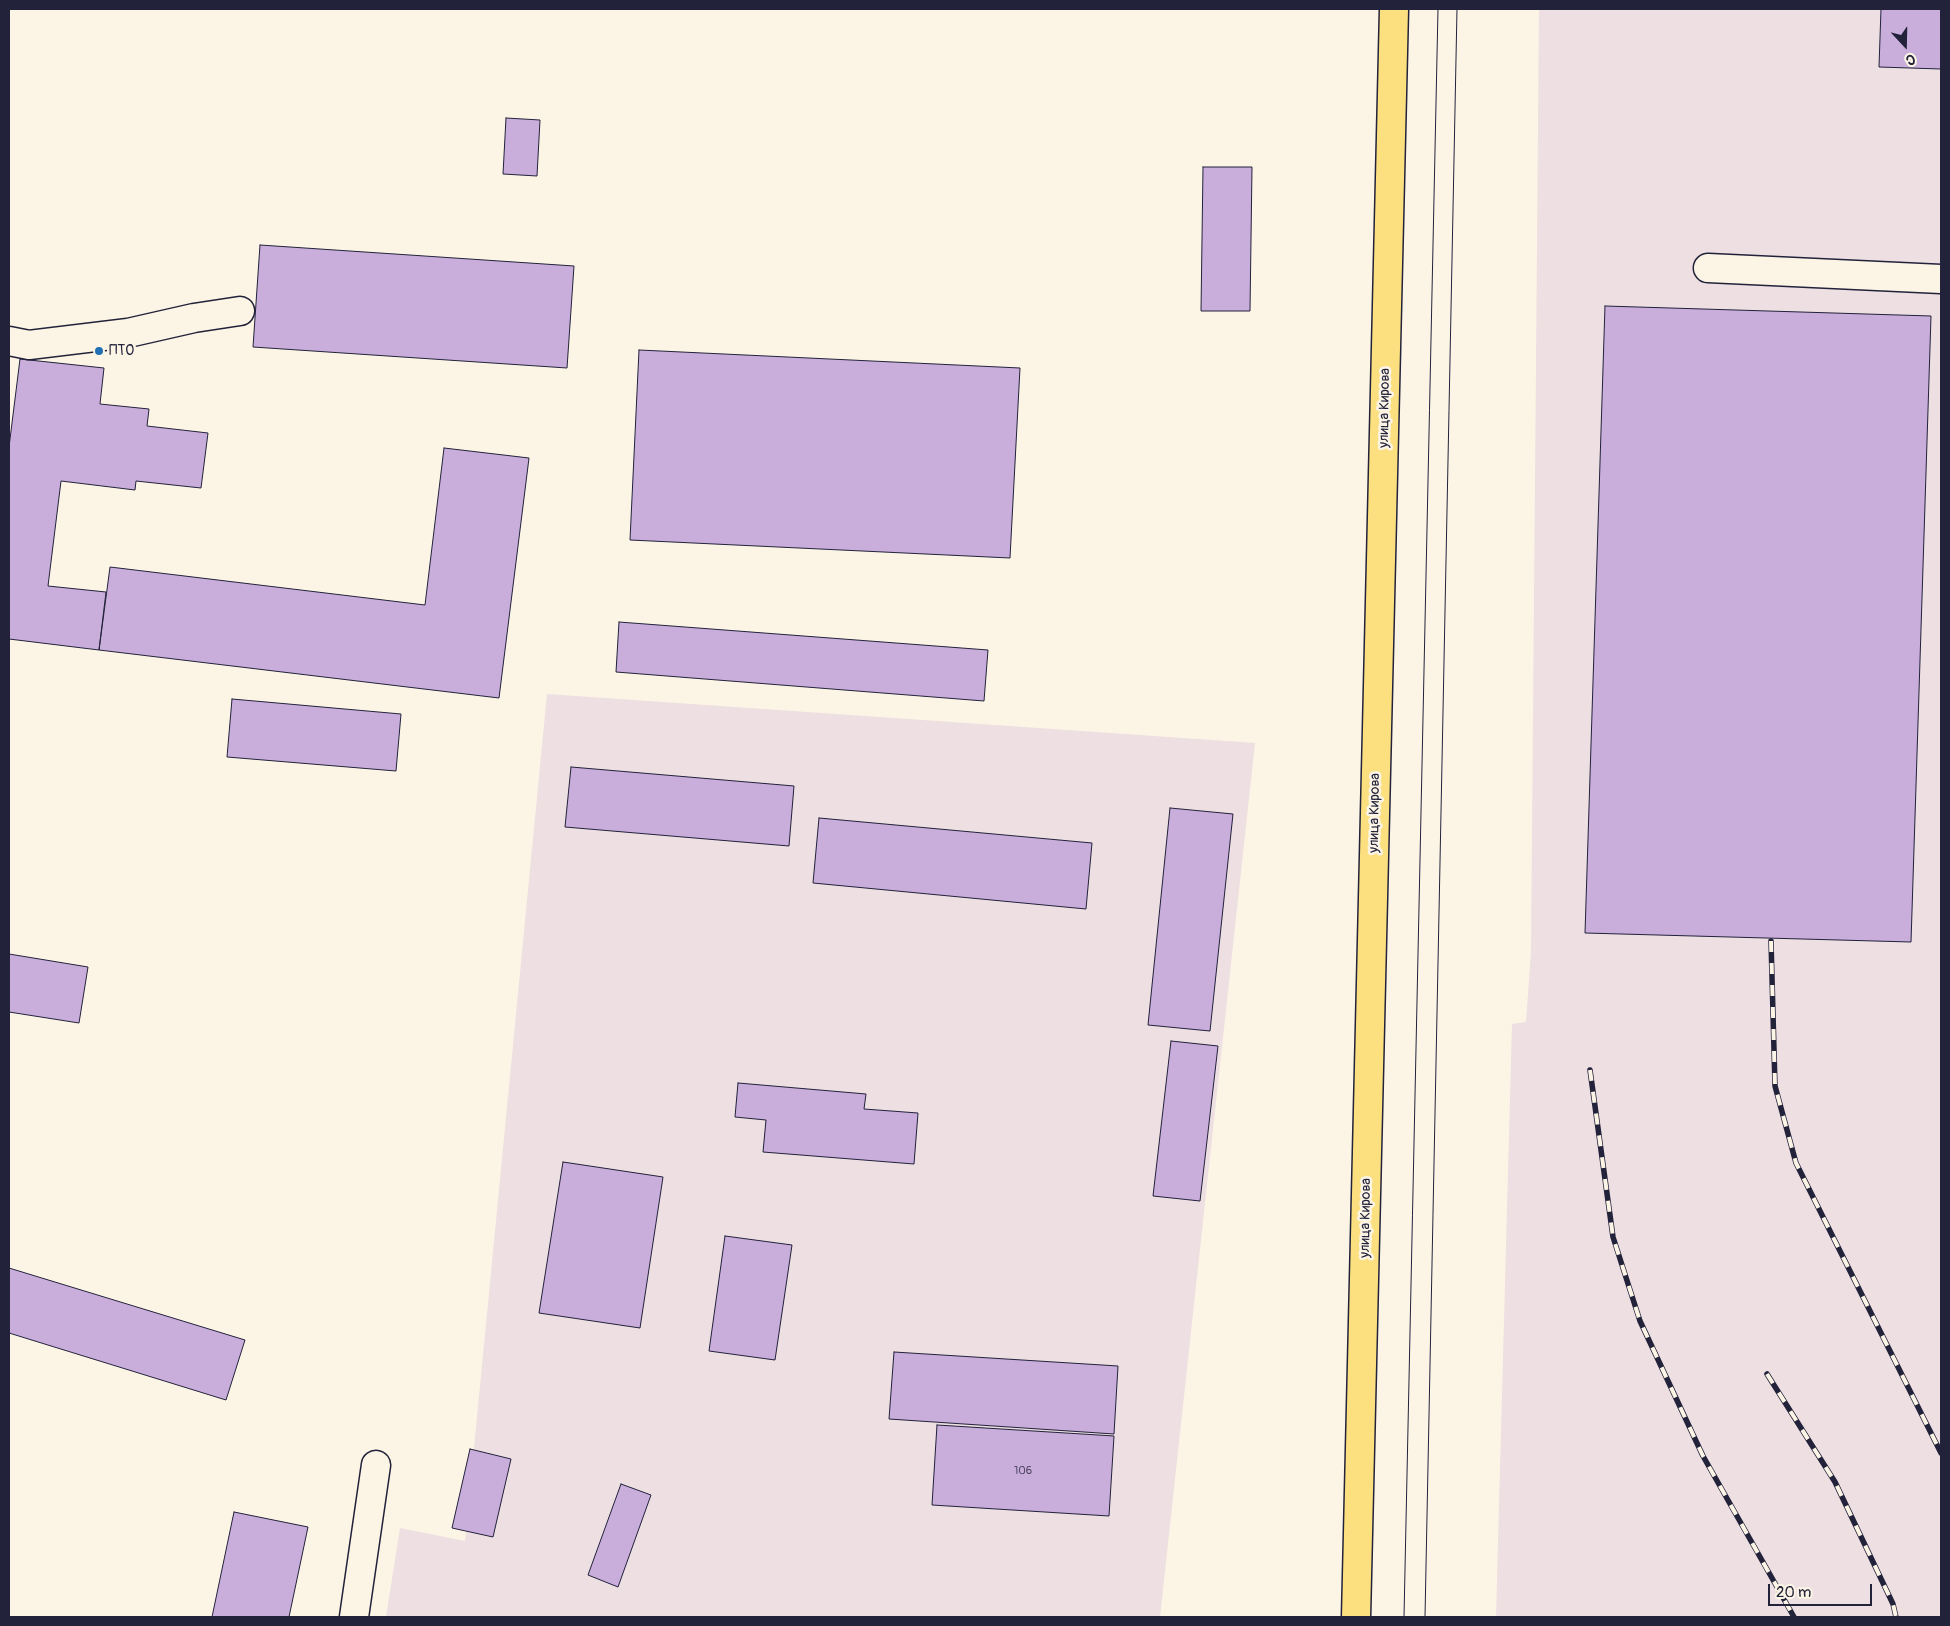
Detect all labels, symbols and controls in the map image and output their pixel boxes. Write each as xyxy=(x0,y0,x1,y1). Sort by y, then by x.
north arrow xyxy=(1880,20,1930,70)
text: С xyxy=(1903,50,1918,69)
place label: ПТО xyxy=(109,343,134,359)
marker: ПТО xyxy=(93,345,105,357)
street label: улица Кирова xyxy=(1376,368,1394,448)
street label: улица Кирова xyxy=(1366,773,1384,853)
street label: улица Кирова xyxy=(1357,1178,1375,1258)
house number: 106 xyxy=(1014,1464,1032,1478)
scale bar xyxy=(1770,1574,1874,1606)
text: 20 m xyxy=(1776,1583,1811,1602)

